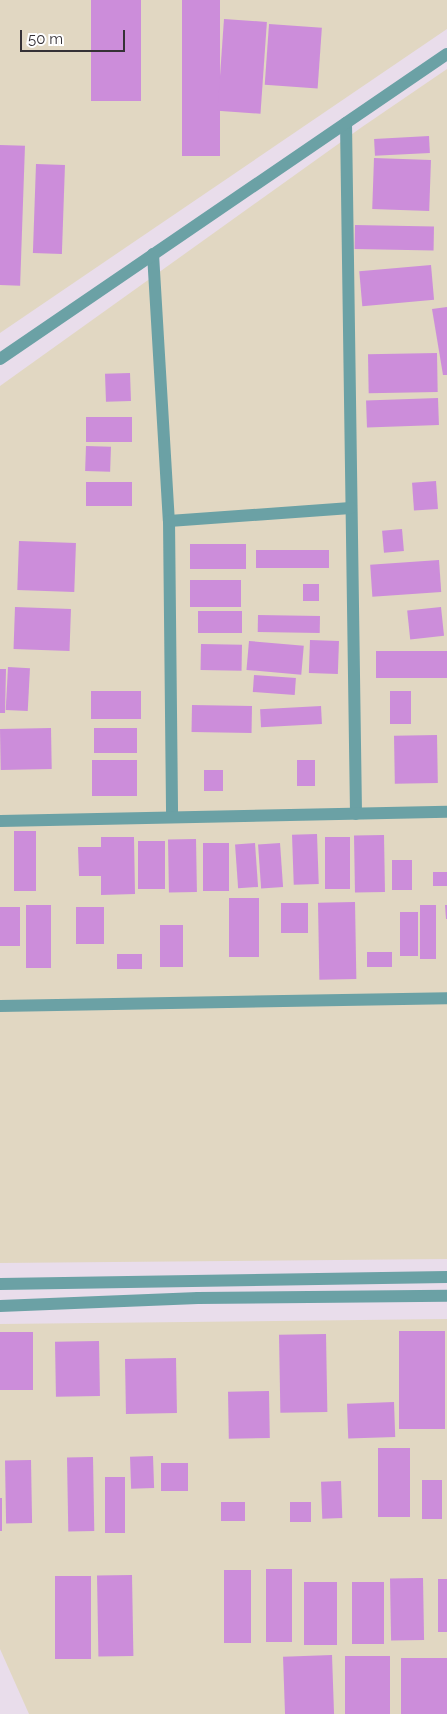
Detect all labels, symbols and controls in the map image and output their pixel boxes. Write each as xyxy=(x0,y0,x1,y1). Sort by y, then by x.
scale bar xyxy=(22,20,128,52)
text: 50 m xyxy=(28,30,63,48)

